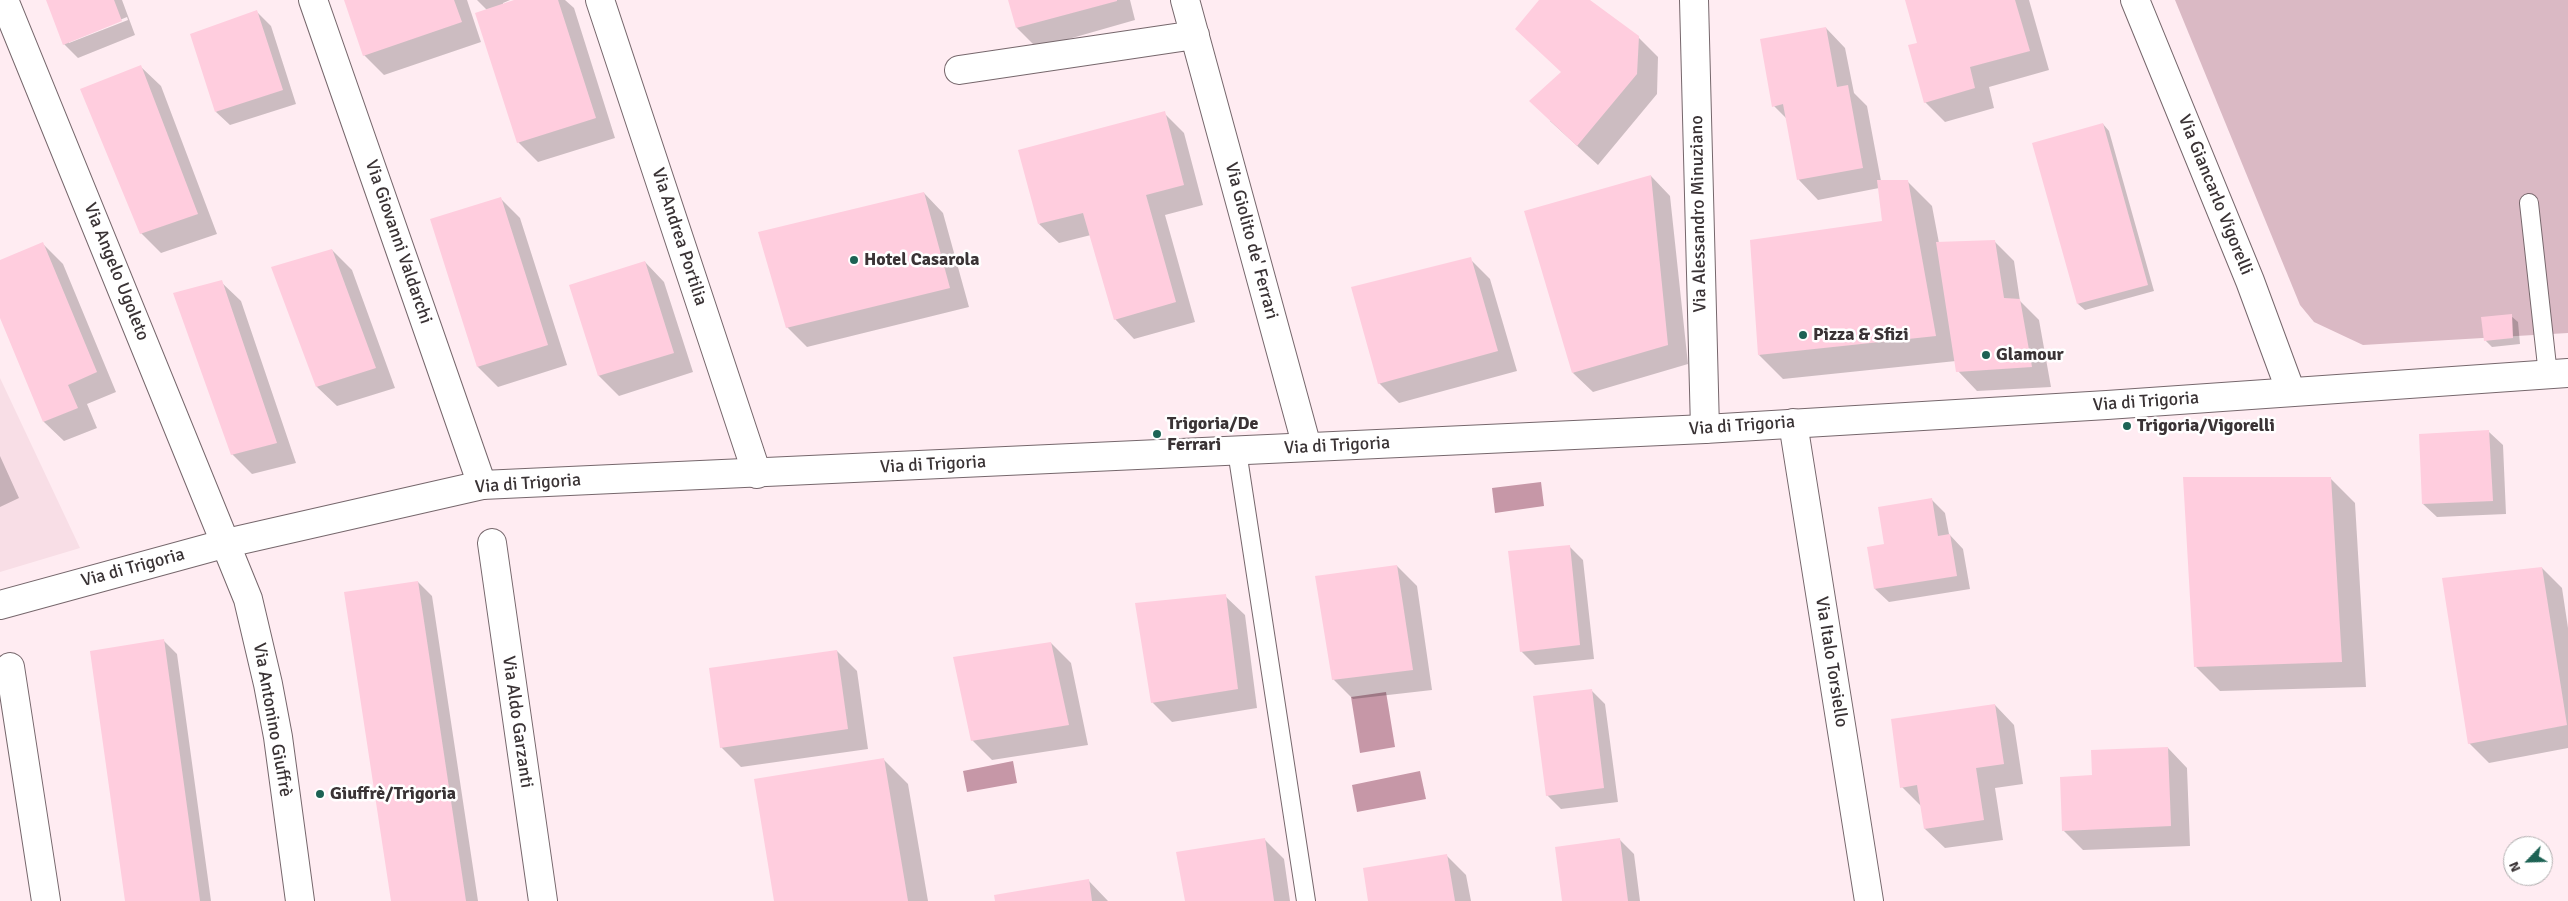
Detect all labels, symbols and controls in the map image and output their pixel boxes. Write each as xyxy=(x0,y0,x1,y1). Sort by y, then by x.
street label: Via Giancarlo Vigorelli xyxy=(2173,112,2257,278)
street label: Via Alessandro Minuziano xyxy=(1686,115,1712,313)
street label: Via Giovanni Valdarchi xyxy=(360,157,436,327)
street label: Via Giolito de' Ferrari xyxy=(1220,160,1282,322)
street label: Via Andrea Portilia xyxy=(647,165,711,309)
street label: Via Angelo Ugoleto xyxy=(79,200,153,344)
place label: Hotel Casarola xyxy=(864,249,979,271)
marker: Hotel Casarola xyxy=(848,254,860,266)
place label: Pizza & Sfizi xyxy=(1813,324,1908,346)
marker: Pizza & Sfizi xyxy=(1797,329,1809,341)
place label: Glamour xyxy=(1996,344,2064,366)
marker: Glamour xyxy=(1980,349,1992,361)
street label: Via di Trigoria xyxy=(2092,388,2200,416)
street label: Via di Trigoria xyxy=(1688,412,1796,440)
place label: Trigoria/De Ferrari xyxy=(1167,413,1258,456)
place label: Trigoria/Vigorelli xyxy=(2137,415,2275,437)
marker: Trigoria/Vigorelli xyxy=(2121,420,2133,432)
marker: Trigoria/De Ferrari xyxy=(1151,428,1163,440)
street label: Via di Trigoria xyxy=(1283,432,1391,460)
street label: Via di Trigoria xyxy=(879,451,987,479)
street label: Via di Trigoria xyxy=(474,470,582,498)
street label: Via di Trigoria xyxy=(79,544,187,592)
street label: Via Italo Torsiello xyxy=(1810,595,1852,729)
street label: Via Antonino Giuffrè xyxy=(248,641,296,799)
street label: Via Aldo Garzanti xyxy=(497,655,537,789)
place label: Giuffrè/Trigoria xyxy=(330,783,456,805)
marker: Giuffrè/Trigoria xyxy=(314,788,326,800)
north arrow xyxy=(2503,836,2553,886)
text: N xyxy=(2505,859,2525,875)

